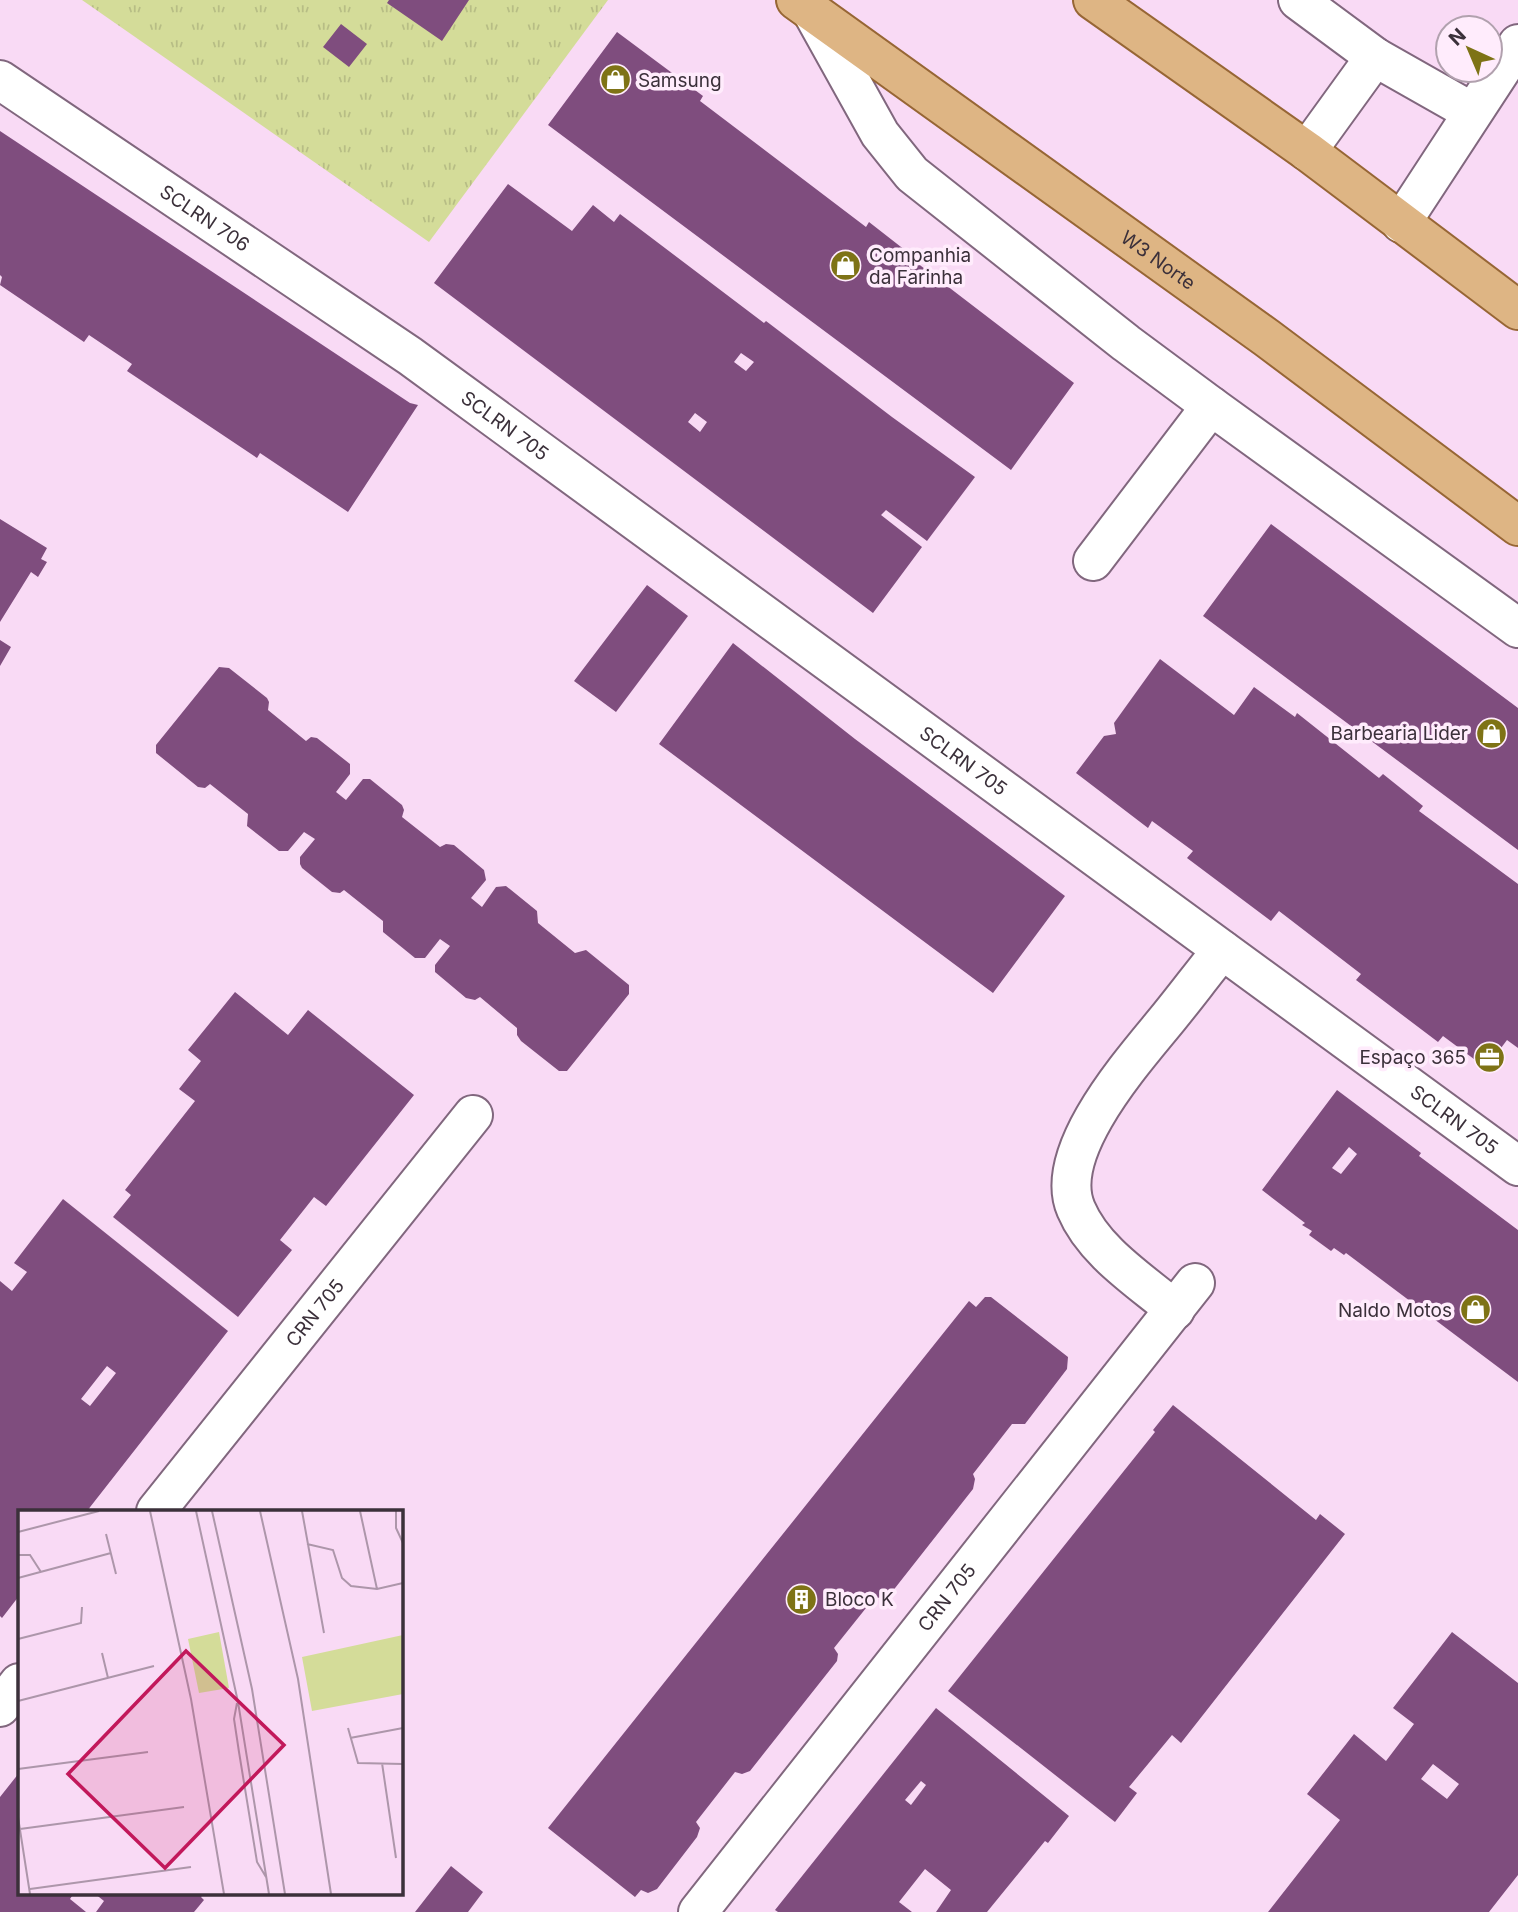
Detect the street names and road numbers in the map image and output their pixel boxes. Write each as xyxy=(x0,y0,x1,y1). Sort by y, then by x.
street label: SCLRN 706 xyxy=(155,180,254,257)
street label: W3 Norte xyxy=(1116,226,1200,295)
street label: SCLRN 705 xyxy=(456,386,553,466)
street label: SCLRN 705 xyxy=(915,721,1012,801)
street label: SCLRN 705 xyxy=(1406,1080,1502,1160)
street label: CRN 705 xyxy=(281,1275,349,1351)
street label: CRN 705 xyxy=(913,1559,981,1636)

